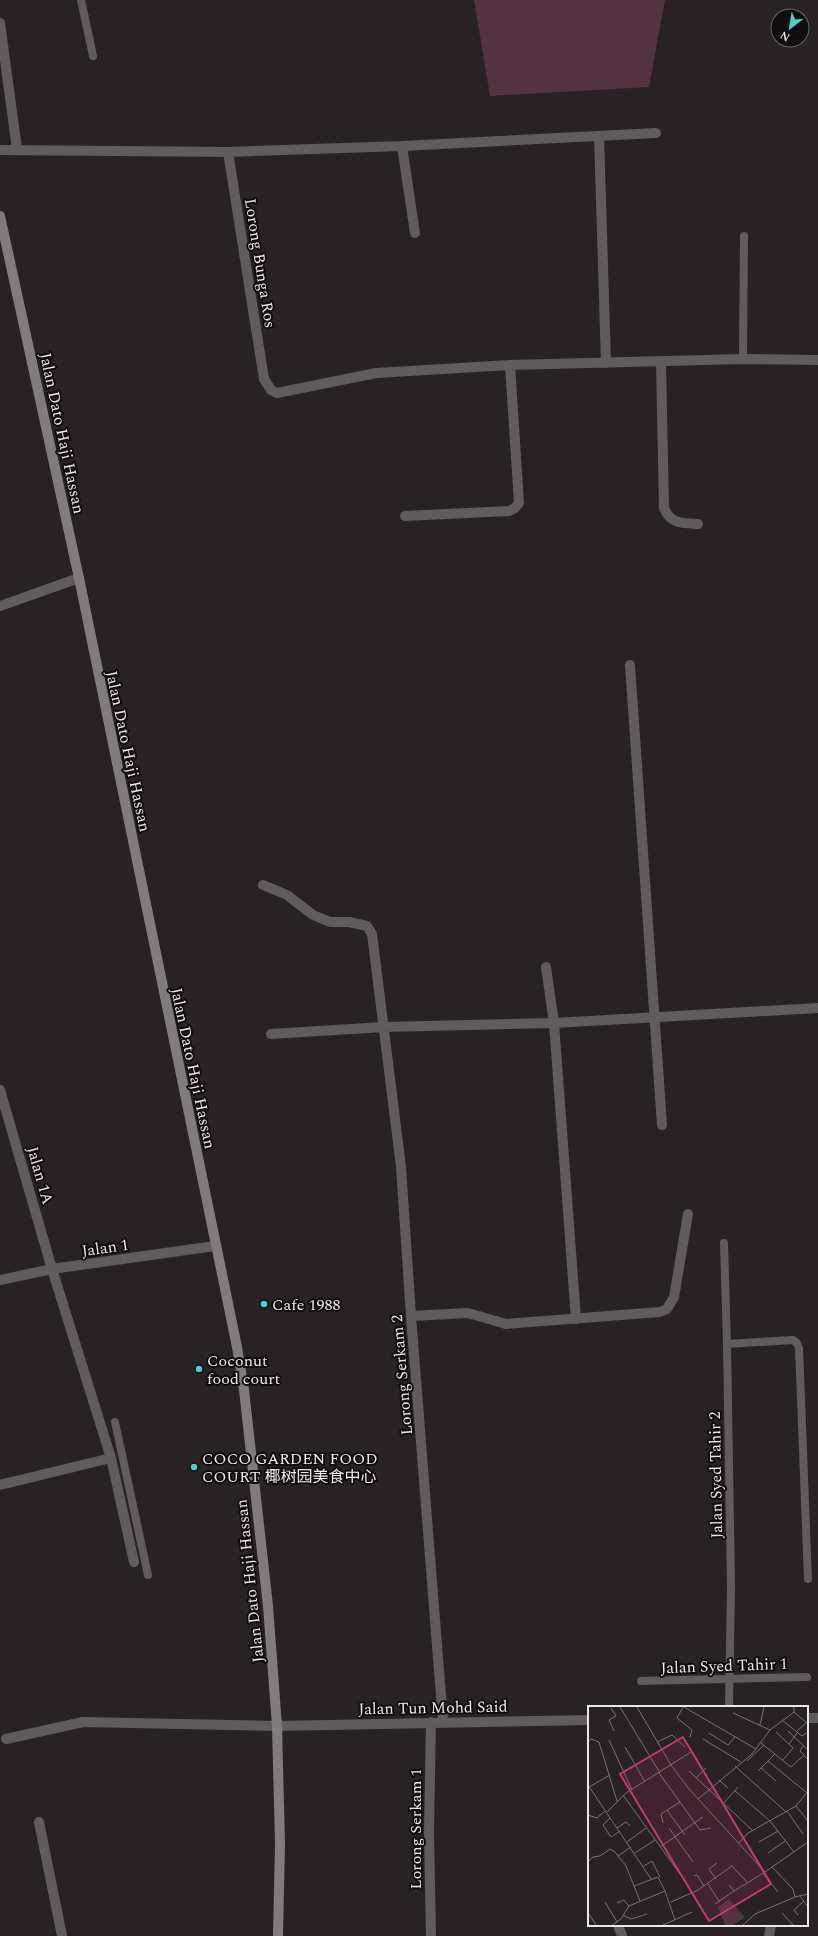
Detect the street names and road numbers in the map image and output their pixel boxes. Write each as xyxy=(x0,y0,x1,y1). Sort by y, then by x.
street label: Lorong Bunga Ros xyxy=(238,197,282,330)
street label: Jalan Dato Haji Hassan xyxy=(33,350,91,516)
street label: Jalan Dato Haji Hassan xyxy=(99,668,157,834)
street label: Jalan Dato Haji Hassan xyxy=(164,985,222,1151)
street label: Jalan 1A xyxy=(20,1143,60,1207)
street label: Jalan 1 xyxy=(80,1233,130,1263)
street label: Lorong Serkam 2 xyxy=(385,1314,419,1436)
street label: Jalan Syed Tahir 2 xyxy=(703,1411,729,1539)
street label: Jalan Dato Haji Hassan xyxy=(229,1498,271,1664)
street label: Jalan Syed Tahir 1 xyxy=(660,1652,788,1680)
street label: Jalan Tun Mohd Said xyxy=(358,1695,508,1721)
street label: Lorong Serkam 1 xyxy=(404,1769,428,1889)

